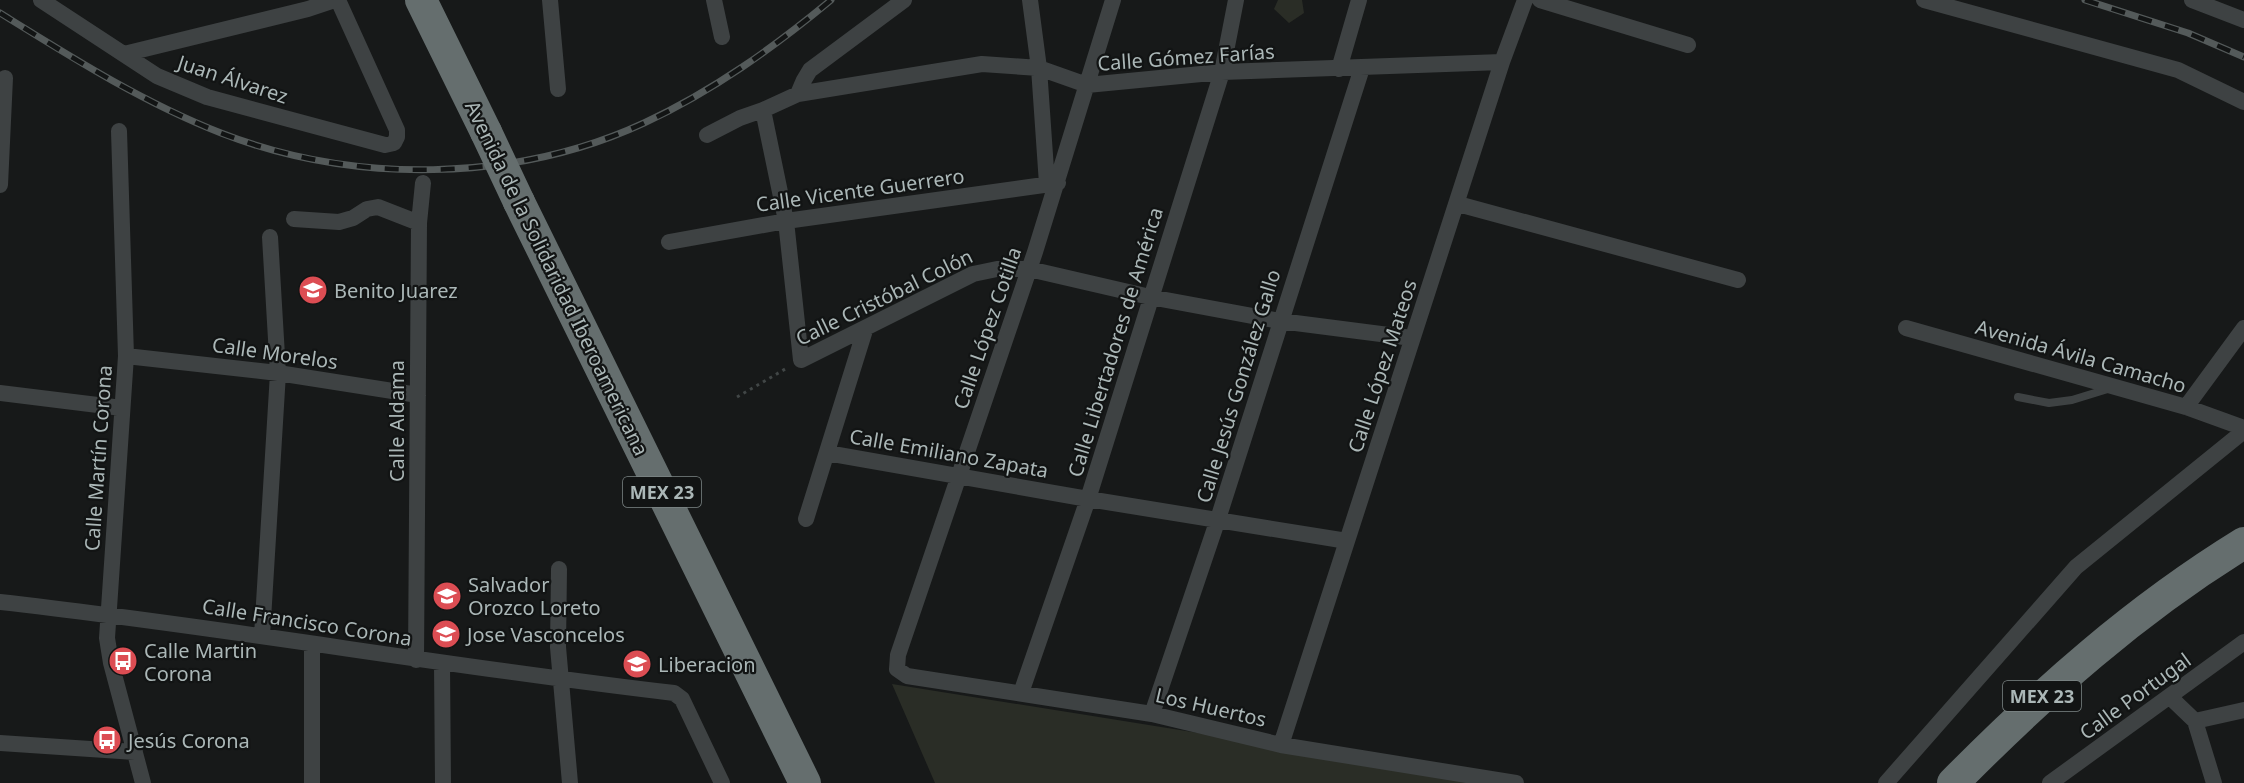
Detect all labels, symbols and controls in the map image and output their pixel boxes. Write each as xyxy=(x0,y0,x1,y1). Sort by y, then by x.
street label: Calle Gómez Farías xyxy=(1097,37,1275,77)
street label: Juan Álvarez xyxy=(173,48,292,109)
street label: Avenida de la Solidaridad Iberoamericana xyxy=(459,96,655,460)
street label: Calle Vicente Guerrero xyxy=(754,162,966,218)
street label: Calle Libertadores de América xyxy=(1061,204,1169,480)
street label: Calle Cristóbal Colón xyxy=(791,242,977,352)
street label: Calle López Cotilla xyxy=(947,243,1027,413)
street label: Calle Jesús González Gallo xyxy=(1190,266,1286,506)
school or university icon: Benito Juarez xyxy=(297,274,329,306)
street label: Calle López Mateos xyxy=(1341,276,1423,456)
place label: Benito Juarez xyxy=(334,277,458,304)
street label: Avenida Ávila Camacho xyxy=(1973,313,2189,399)
street label: Calle Morelos xyxy=(210,331,340,375)
street label: Calle Aldama xyxy=(383,360,410,482)
street label: Calle Martín Corona xyxy=(78,364,118,552)
street label: Calle Emiliano Zapata xyxy=(847,422,1051,484)
road number: MEX 23 xyxy=(623,477,701,507)
place label: Salvador Orozco Loreto xyxy=(468,571,601,621)
school or university icon: Salvador Orozco Loreto xyxy=(431,580,463,612)
street label: Calle Francisco Corona xyxy=(200,592,414,652)
school or university icon: Jose Vasconcelos xyxy=(430,618,462,650)
place label: Jose Vasconcelos xyxy=(465,621,625,648)
place label: Calle Martin Corona xyxy=(144,637,257,687)
bus stop icon: Calle Martin Corona xyxy=(107,645,139,677)
street label: Calle Portugal xyxy=(2074,646,2196,746)
school or university icon: Liberacion xyxy=(621,648,653,680)
place label: Liberacion xyxy=(658,651,756,678)
street label: Los Huertos xyxy=(1153,681,1269,733)
road number: MEX 23 xyxy=(2003,681,2081,711)
bus stop icon: Jesús Corona xyxy=(91,724,123,756)
place label: Jesús Corona xyxy=(126,727,250,754)

